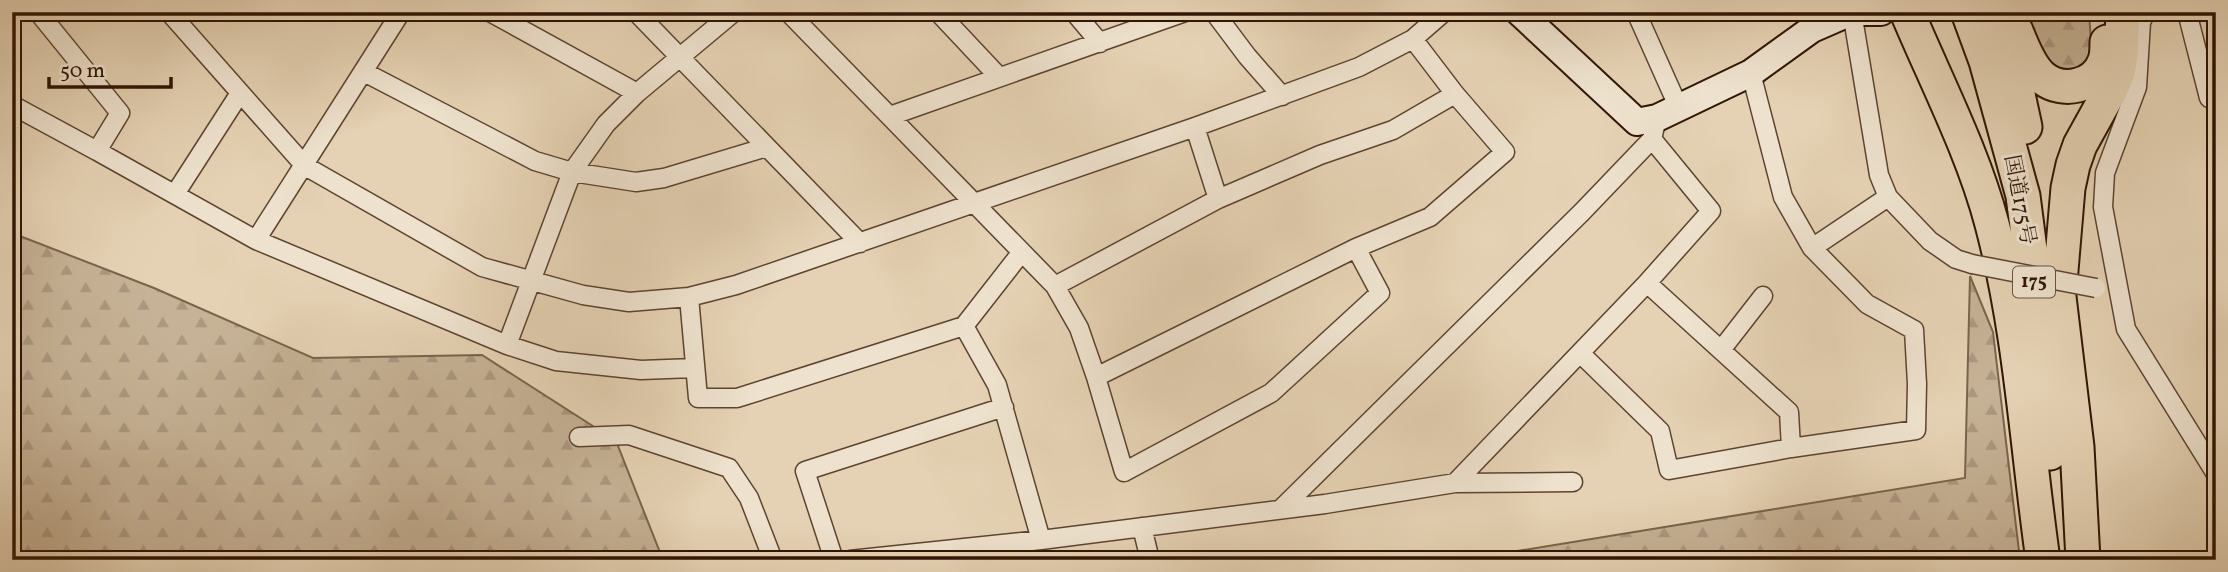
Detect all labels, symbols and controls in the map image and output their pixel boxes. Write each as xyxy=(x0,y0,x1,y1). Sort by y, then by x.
scale bar xyxy=(49,46,172,90)
text: 50 m xyxy=(60,57,105,86)
street label: 国道175号 xyxy=(1996,152,2042,248)
road number: 175 xyxy=(2013,266,2055,298)

